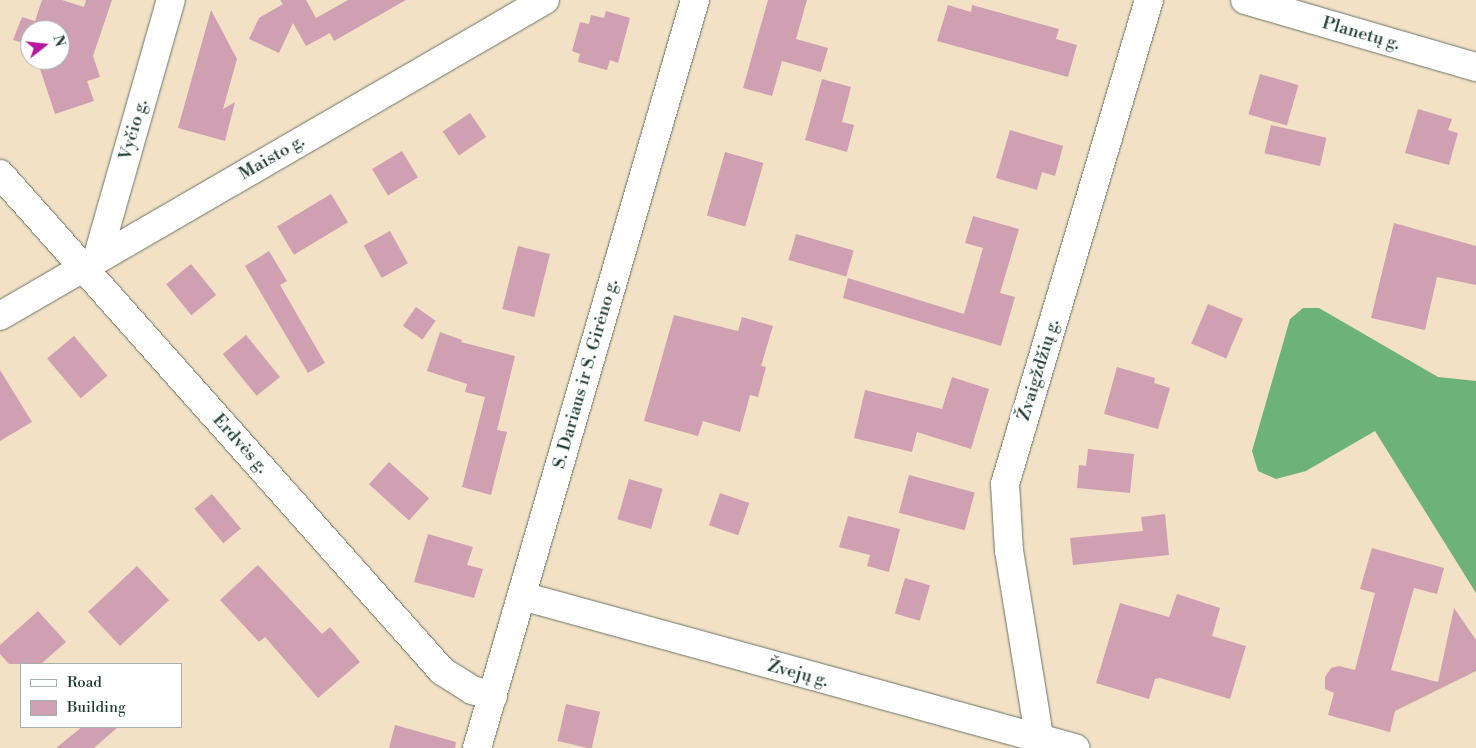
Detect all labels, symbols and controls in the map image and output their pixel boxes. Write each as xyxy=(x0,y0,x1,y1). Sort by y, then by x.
street label: Planetų g. xyxy=(1320,13,1402,55)
north arrow xyxy=(20,20,70,70)
text: N xyxy=(48,33,69,49)
street label: Vyčio g. xyxy=(115,97,153,163)
street label: Maisto g. xyxy=(235,131,309,185)
street label: S. Dariaus ir S. Girėno g. xyxy=(549,277,623,471)
street label: Žvaigždžių g. xyxy=(1013,317,1065,423)
street label: Erdvės g. xyxy=(208,410,272,478)
street label: Žvejų g. xyxy=(765,656,831,692)
legend xyxy=(20,663,182,728)
text: Road xyxy=(67,673,102,692)
text: Building xyxy=(67,698,126,717)

